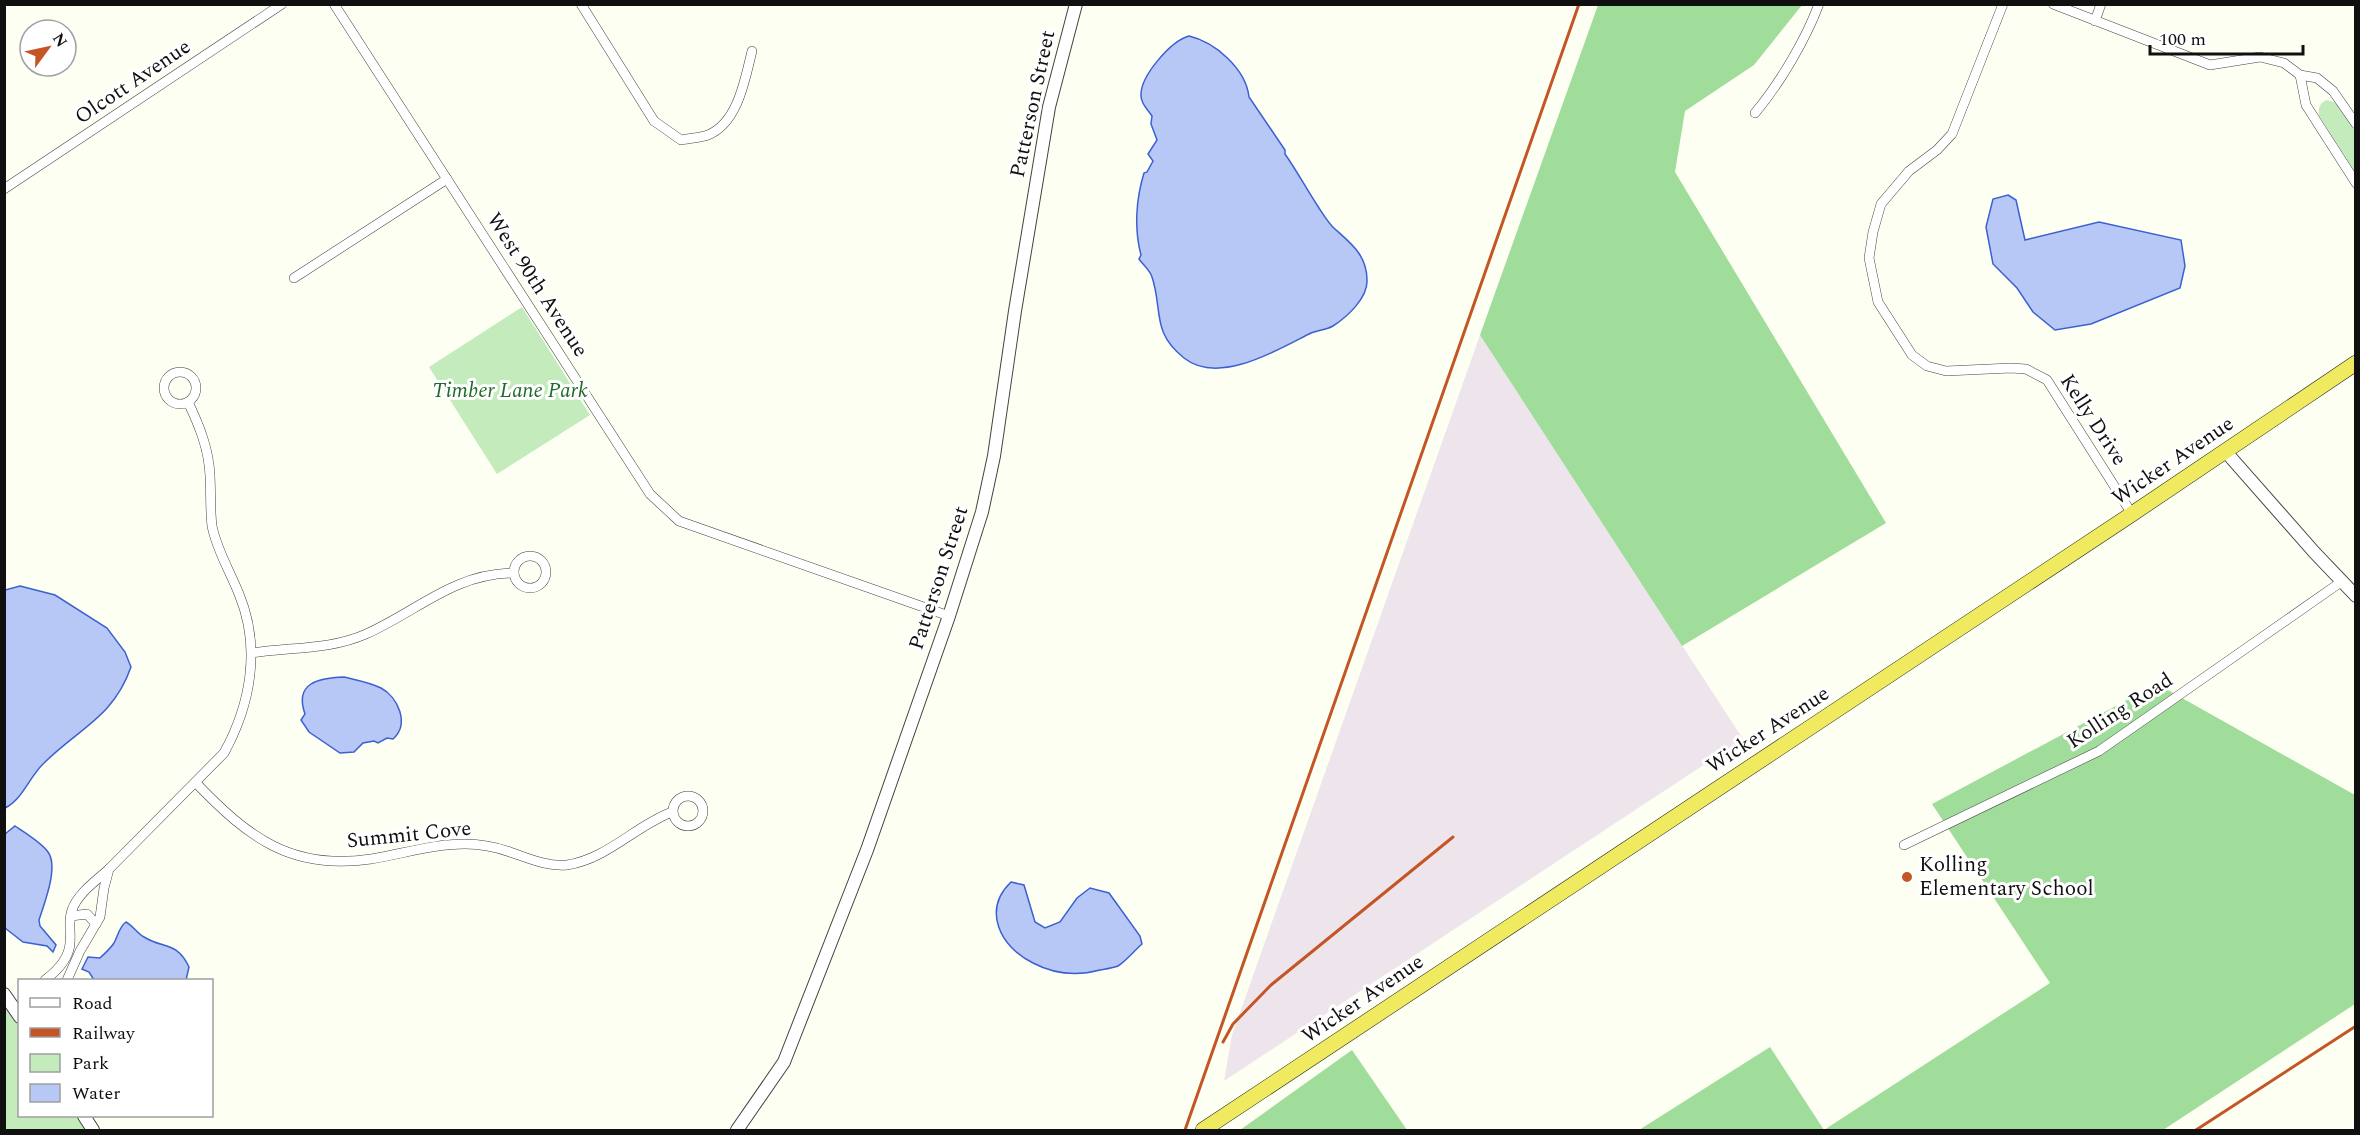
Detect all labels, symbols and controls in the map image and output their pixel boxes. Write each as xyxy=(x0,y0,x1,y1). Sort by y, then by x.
north arrow xyxy=(18,18,78,78)
scale bar xyxy=(2150,18,2303,56)
text: 100 m xyxy=(2159,26,2206,53)
text: N xyxy=(46,28,73,52)
street label: Patterson Street xyxy=(1002,28,1064,180)
street label: Olcott Avenue xyxy=(69,31,197,133)
street label: West 90th Avenue xyxy=(478,206,596,364)
street label: Kelly Drive xyxy=(2051,368,2135,472)
park label: Timber Lane Park xyxy=(432,375,588,407)
street label: Wicker Avenue xyxy=(2105,408,2241,514)
street label: Patterson Street xyxy=(901,502,977,654)
street label: Kolling Road xyxy=(2061,665,2179,757)
street label: Wicker Avenue xyxy=(1700,678,1836,782)
street label: Summit Cove xyxy=(345,813,473,857)
place label: Kolling Elementary School xyxy=(1919,849,2094,905)
marker: Kolling Elementary School xyxy=(1900,870,1914,884)
street label: Wicker Avenue xyxy=(1295,946,1431,1052)
legend xyxy=(18,979,213,1117)
text: Road xyxy=(72,990,113,1017)
text: Railway xyxy=(72,1020,136,1047)
text: Park xyxy=(72,1050,109,1077)
text: Water xyxy=(72,1080,120,1107)

